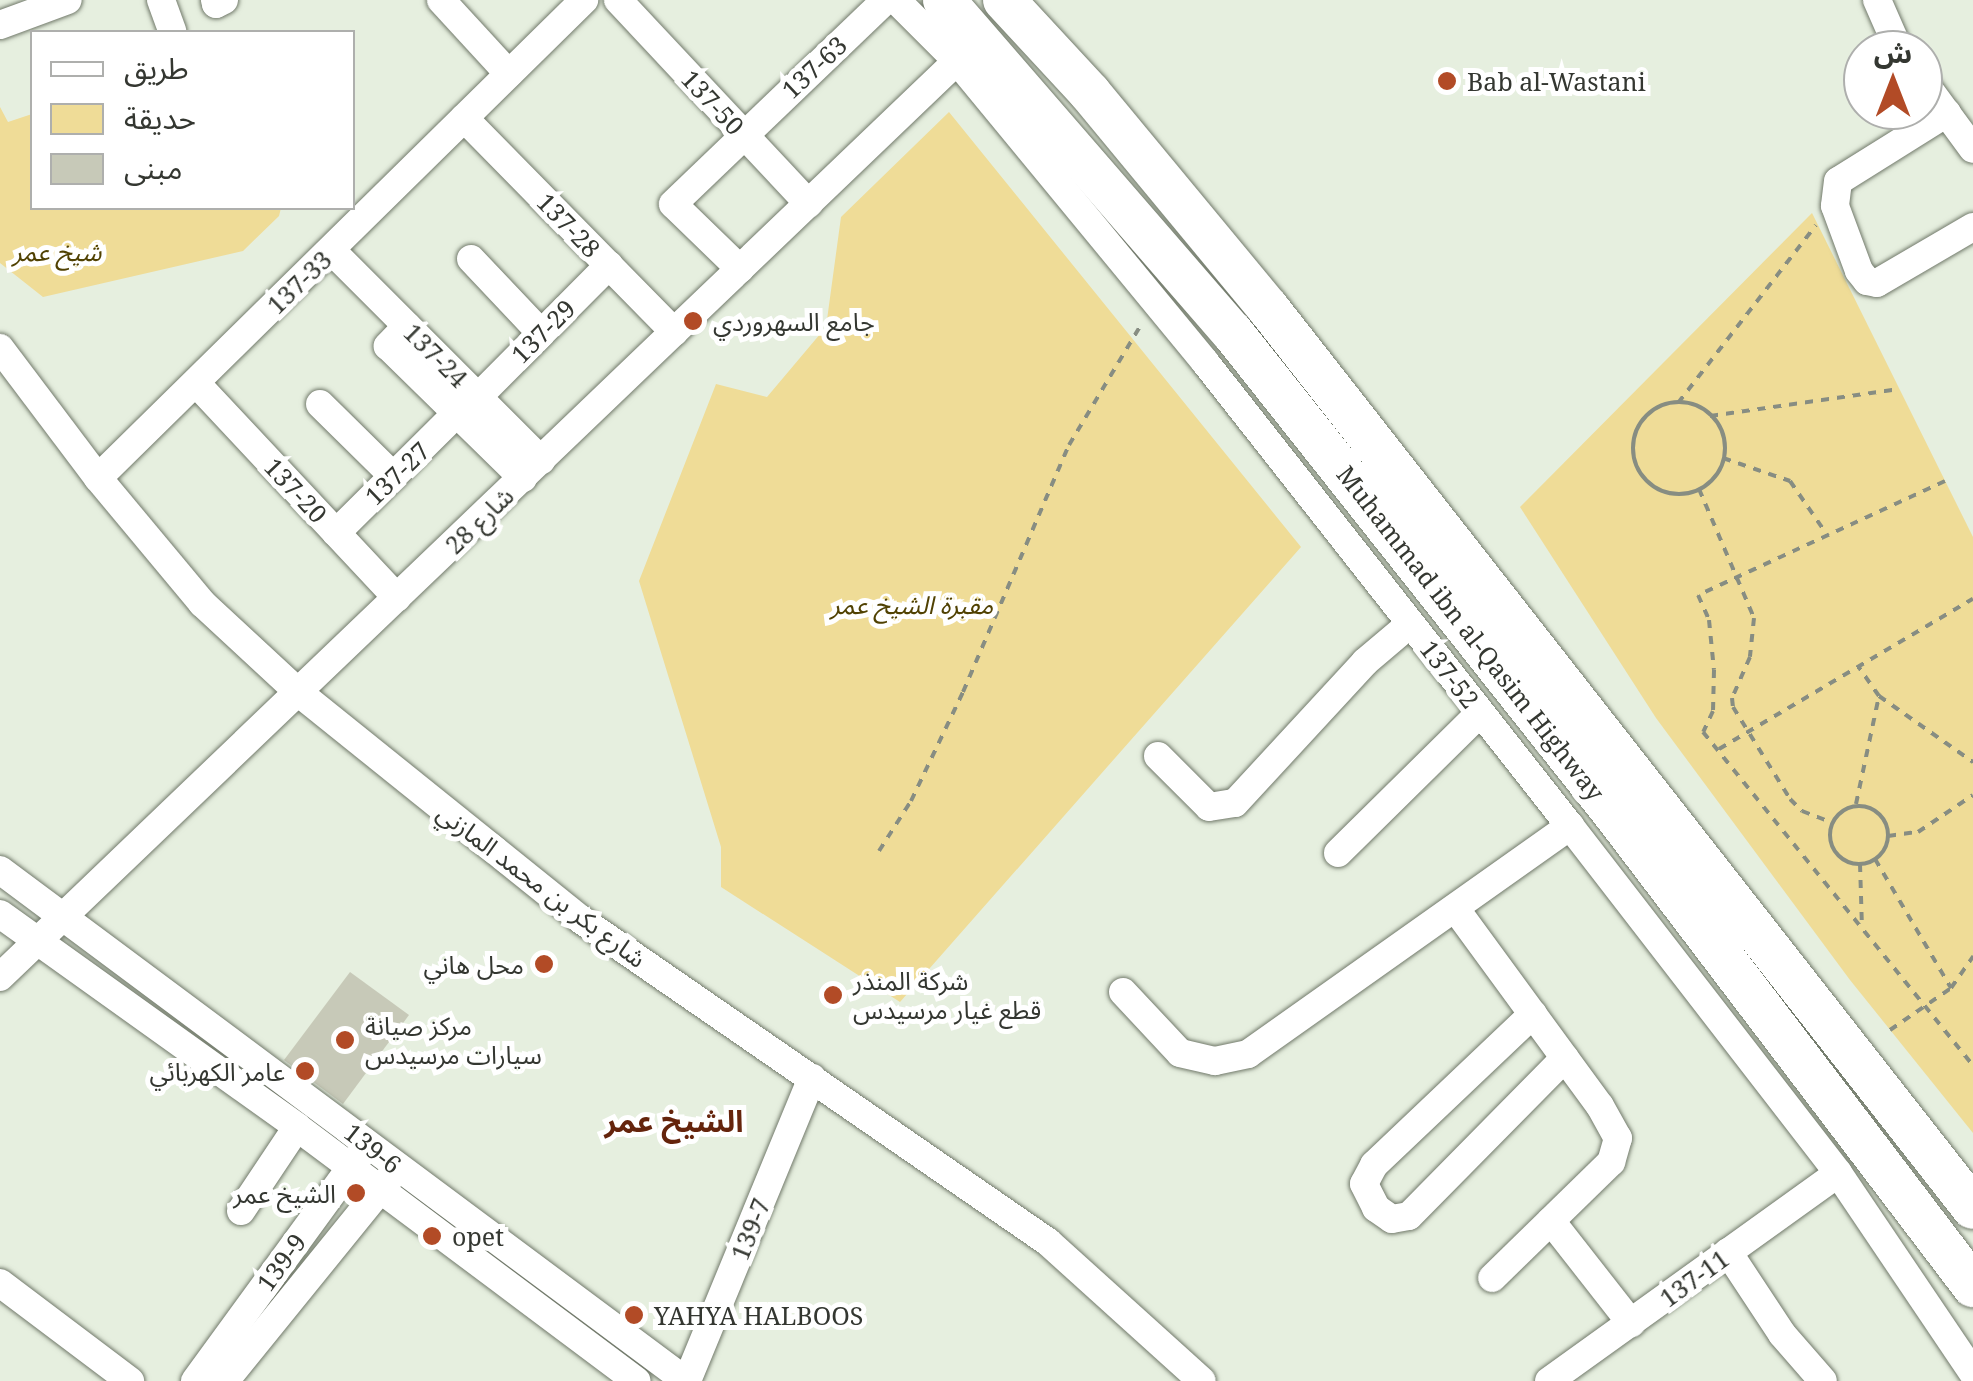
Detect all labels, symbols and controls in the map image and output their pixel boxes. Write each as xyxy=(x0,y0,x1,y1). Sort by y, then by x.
legend xyxy=(30,30,355,210)
street label: 137-63 xyxy=(775,30,853,104)
north arrow xyxy=(1843,30,1943,130)
text: ش xyxy=(1874,33,1912,71)
text: طريق xyxy=(124,47,189,88)
street label: 137-50 xyxy=(676,63,750,141)
place label: Bab al-Wastani xyxy=(1467,66,1646,96)
marker: Bab al-Wastani xyxy=(1436,70,1458,92)
text: حديقة xyxy=(124,97,196,138)
text: مبنى xyxy=(124,147,182,188)
street label: 137-28 xyxy=(531,187,607,263)
park label: شيخ عمر xyxy=(13,236,101,266)
street label: 137-33 xyxy=(261,244,337,320)
street label: 137-29 xyxy=(505,293,581,369)
place label: جامع السهروردي xyxy=(713,306,875,336)
marker: جامع السهروردي xyxy=(682,310,704,332)
street label: 137-24 xyxy=(398,317,474,393)
street label: 137-27 xyxy=(359,435,435,511)
street label: 137-20 xyxy=(259,451,333,529)
street label: Muhammad ibn al-Qasim Highway xyxy=(1331,460,1611,806)
street label: شارع 28 xyxy=(439,480,519,560)
park label: مقبرة الشيخ عمر xyxy=(831,589,993,619)
street label: 137-52 xyxy=(1414,634,1486,714)
street label: شارع بكر بن محمد المازني xyxy=(432,797,652,973)
place label: محل هاني xyxy=(423,949,524,979)
marker: محل هاني xyxy=(533,953,555,975)
place label: شركة المنذر قطع غيار مرسيدس xyxy=(853,966,1041,1025)
marker: شركة المنذر قطع غيار مرسيدس xyxy=(822,984,844,1006)
place label: مركز صيانة سيارات مرسيدس xyxy=(365,1011,542,1070)
marker: مركز صيانة سيارات مرسيدس xyxy=(334,1029,356,1051)
place label: عامر الكهربائي xyxy=(150,1056,285,1086)
marker: عامر الكهربائي xyxy=(294,1060,316,1082)
district label: الشيخ عمر xyxy=(605,1103,743,1139)
street label: 139-6 xyxy=(339,1117,407,1179)
place label: الشيخ عمر xyxy=(233,1178,336,1208)
marker: الشيخ عمر xyxy=(345,1182,367,1204)
street label: 139-7 xyxy=(724,1194,776,1264)
place label: opet xyxy=(452,1221,504,1251)
marker: opet xyxy=(421,1225,443,1247)
street label: 139-9 xyxy=(250,1227,312,1297)
street label: 137-11 xyxy=(1654,1243,1734,1313)
place label: YAHYA HALBOOS xyxy=(654,1300,863,1330)
marker: YAHYA HALBOOS xyxy=(623,1304,645,1326)

